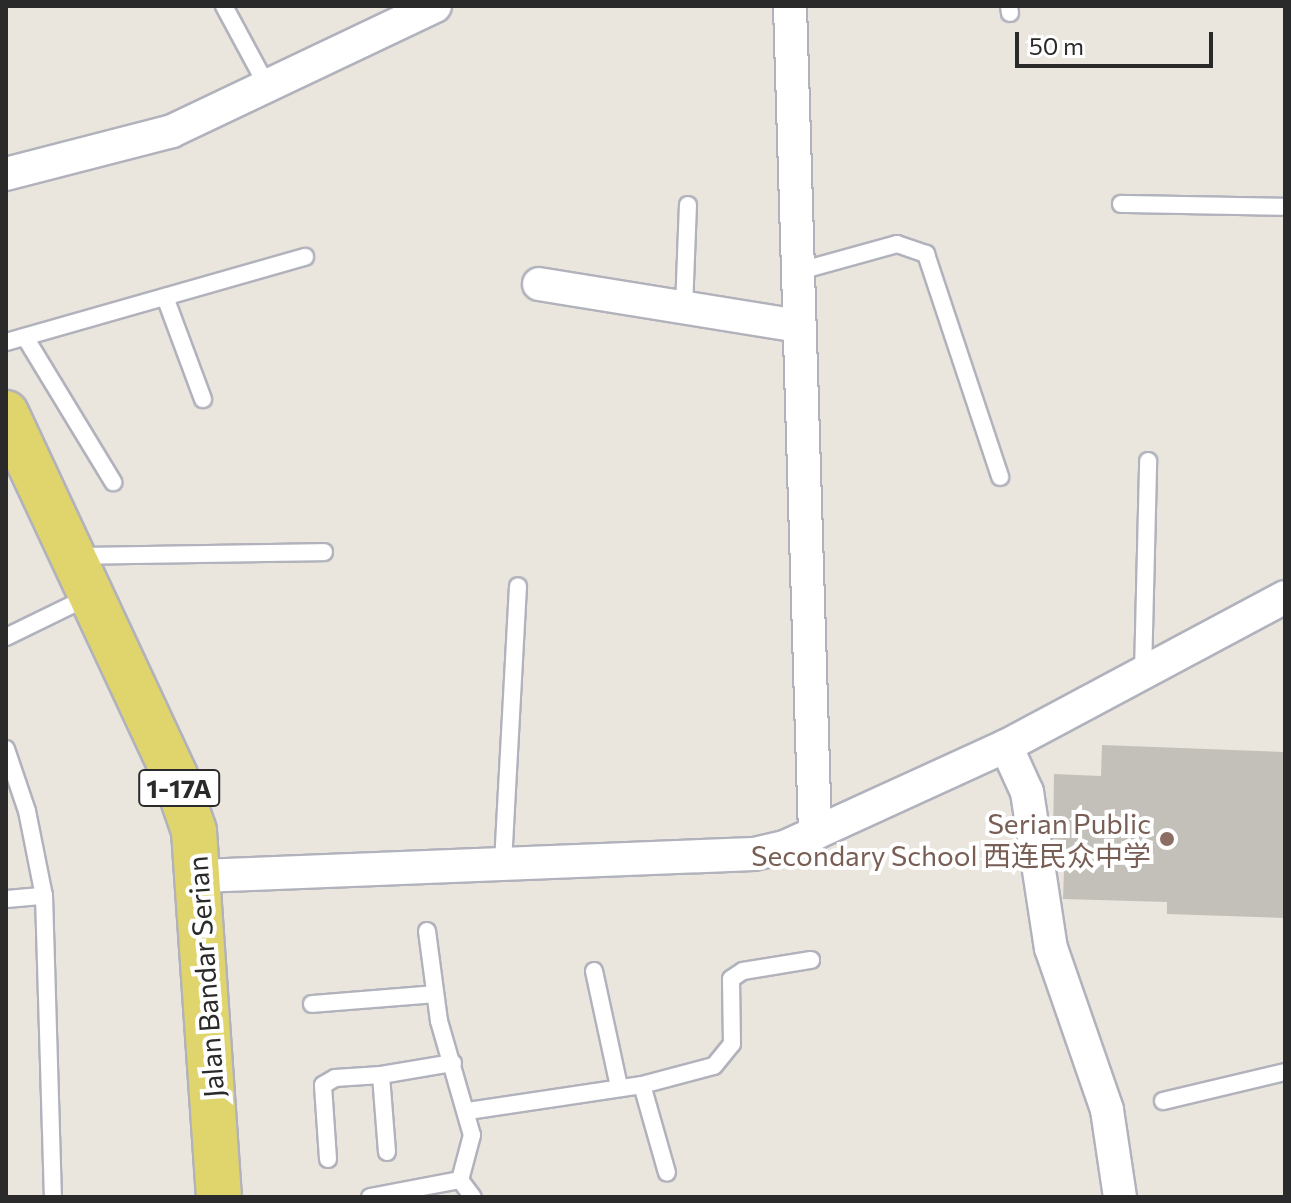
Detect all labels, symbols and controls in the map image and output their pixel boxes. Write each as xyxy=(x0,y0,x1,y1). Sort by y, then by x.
scale bar xyxy=(1019,16,1217,66)
text: 50 m xyxy=(1029,31,1084,60)
road number: 1-17A xyxy=(137,766,221,810)
place label: Serian Public Secondary School 西连民众中学 xyxy=(751,806,1151,872)
marker: Serian Public Secondary School 西连民众中学 xyxy=(1158,830,1176,848)
street label: Jalan Bandar Serian xyxy=(180,855,230,1099)

